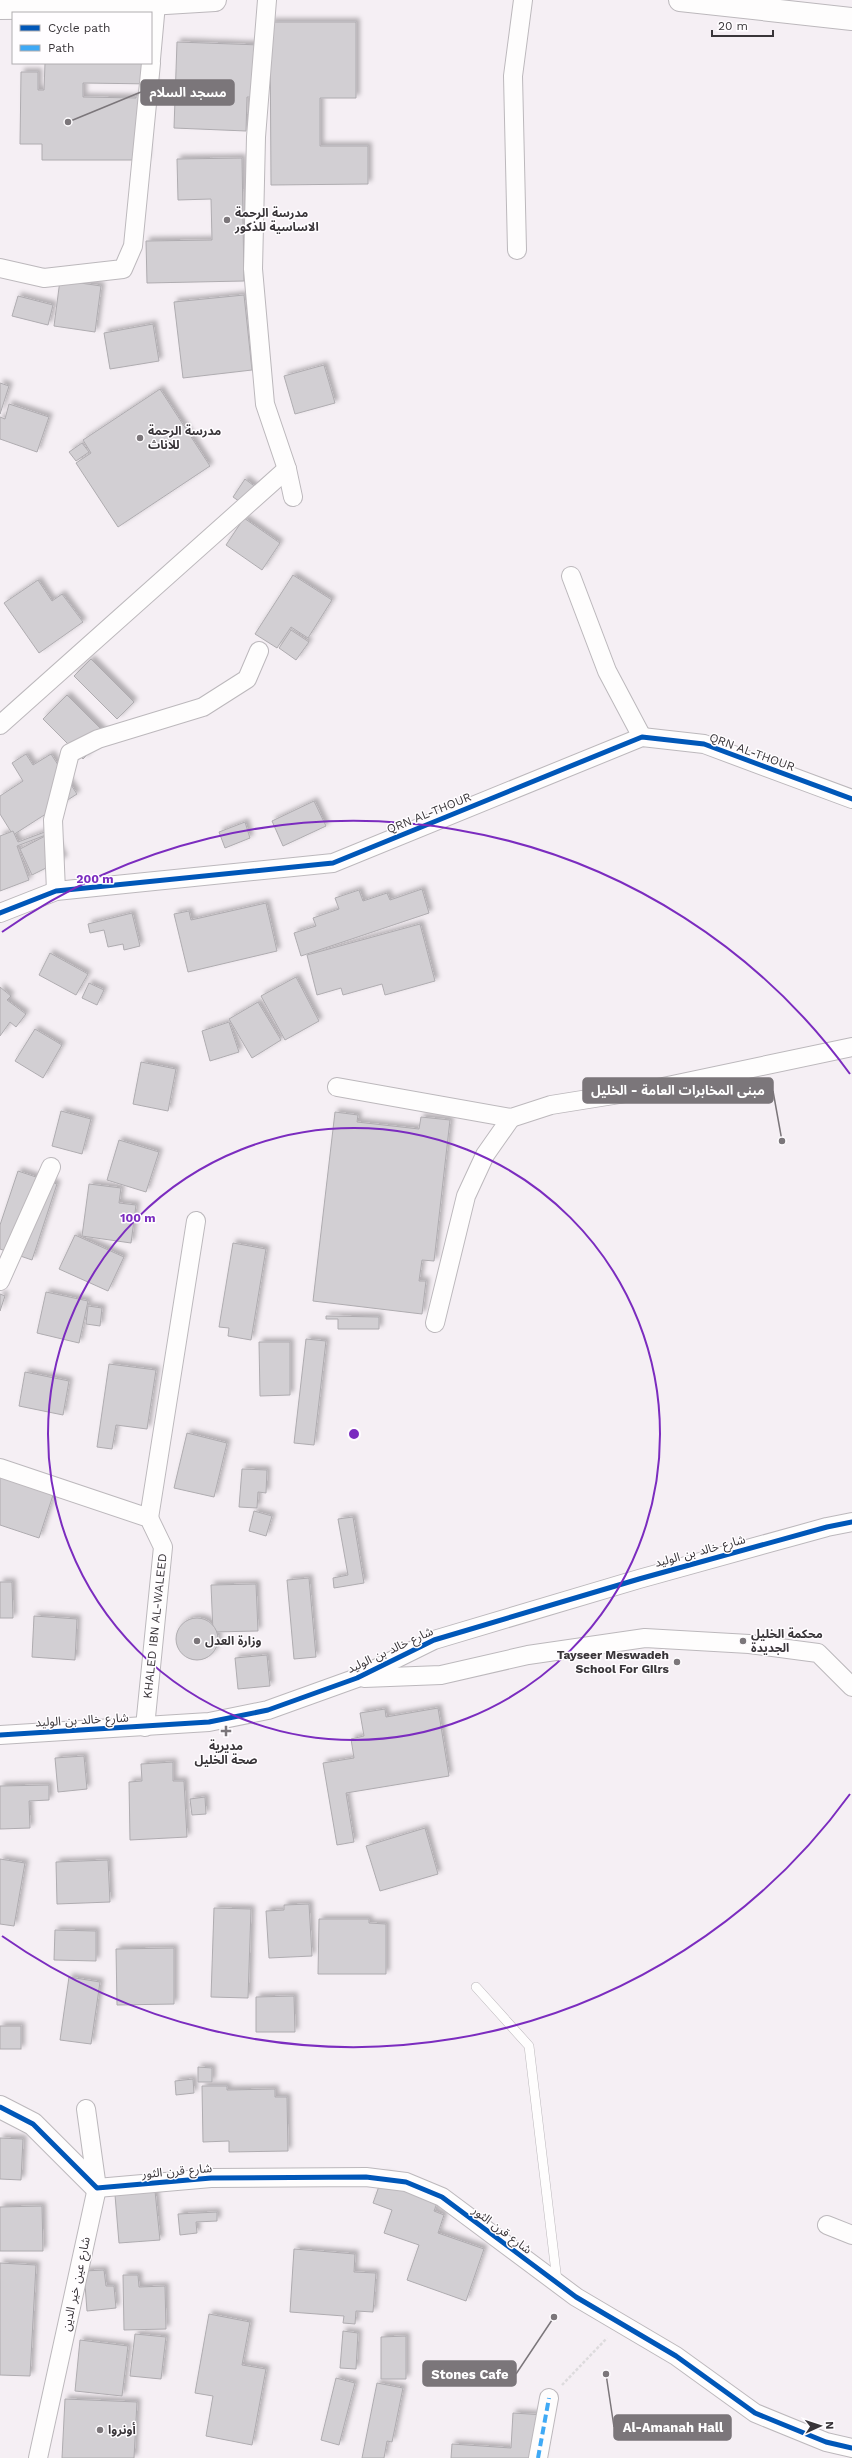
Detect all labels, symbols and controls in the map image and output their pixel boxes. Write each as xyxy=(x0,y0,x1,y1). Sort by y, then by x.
legend xyxy=(12,12,152,64)
scale bar xyxy=(712,12,773,38)
text: 20 m xyxy=(718,19,748,33)
text: Cycle path xyxy=(48,21,110,35)
text: Path xyxy=(48,41,74,55)
callout: مسجد السلام xyxy=(141,80,234,105)
text: مسجد السلام xyxy=(149,85,227,102)
place label: مدرسة الرحمة الاساسية للذكور xyxy=(234,206,319,234)
marker: مدرسة الرحمة الاساسية للذكور xyxy=(222,215,232,225)
place label: مدرسة الرحمة للاناث xyxy=(148,424,221,452)
marker: مدرسة الرحمة للاناث xyxy=(135,433,145,443)
street label: QRN AL-THOUR xyxy=(707,730,797,774)
street label: QRN AL-THOUR xyxy=(385,790,473,836)
text: 200 m xyxy=(76,872,114,886)
callout: مبنى المخابرات العامة - الخليل xyxy=(583,1078,773,1103)
text: مبنى المخابرات العامة - الخليل xyxy=(591,1083,765,1098)
text: 100 m xyxy=(120,1211,156,1225)
centre of rings xyxy=(347,1427,361,1441)
street label: شارع خالد بن الوليد xyxy=(653,1532,747,1572)
street label: KHALED IBN AL-WALEED xyxy=(140,1553,170,1699)
street label: شارع خالد بن الوليد xyxy=(345,1624,436,1678)
place label: محكمة الخليل الجديدة xyxy=(751,1627,823,1655)
place label: وزارة العدل xyxy=(205,1634,262,1648)
marker: وزارة العدل xyxy=(192,1636,202,1646)
marker: محكمة الخليل الجديدة xyxy=(738,1636,748,1646)
place label: Tayseer Meswadeh School For Gilrs xyxy=(557,1648,670,1676)
marker: Tayseer Meswadeh School For Gilrs xyxy=(672,1657,682,1667)
street label: شارع خالد بن الوليد xyxy=(35,1711,129,1731)
marker: مديرية صحة الخليل xyxy=(220,1725,232,1737)
place label: مديرية صحة الخليل xyxy=(195,1739,258,1767)
street label: شارع قرن الثور xyxy=(140,2161,213,2183)
street label: شارع قرن الثور xyxy=(468,2203,534,2258)
street label: شارع عين خير الدين xyxy=(59,2236,95,2333)
callout: Stones Cafe xyxy=(423,2361,516,2386)
text: Stones Cafe xyxy=(431,2367,509,2382)
north arrow xyxy=(800,2406,840,2446)
callout: Al-Amanah Hall xyxy=(614,2415,731,2440)
text: Al-Amanah Hall xyxy=(623,2420,724,2435)
text: N xyxy=(823,2421,836,2430)
place label: أونروا xyxy=(108,2422,136,2437)
marker: أونروا xyxy=(95,2425,105,2435)

